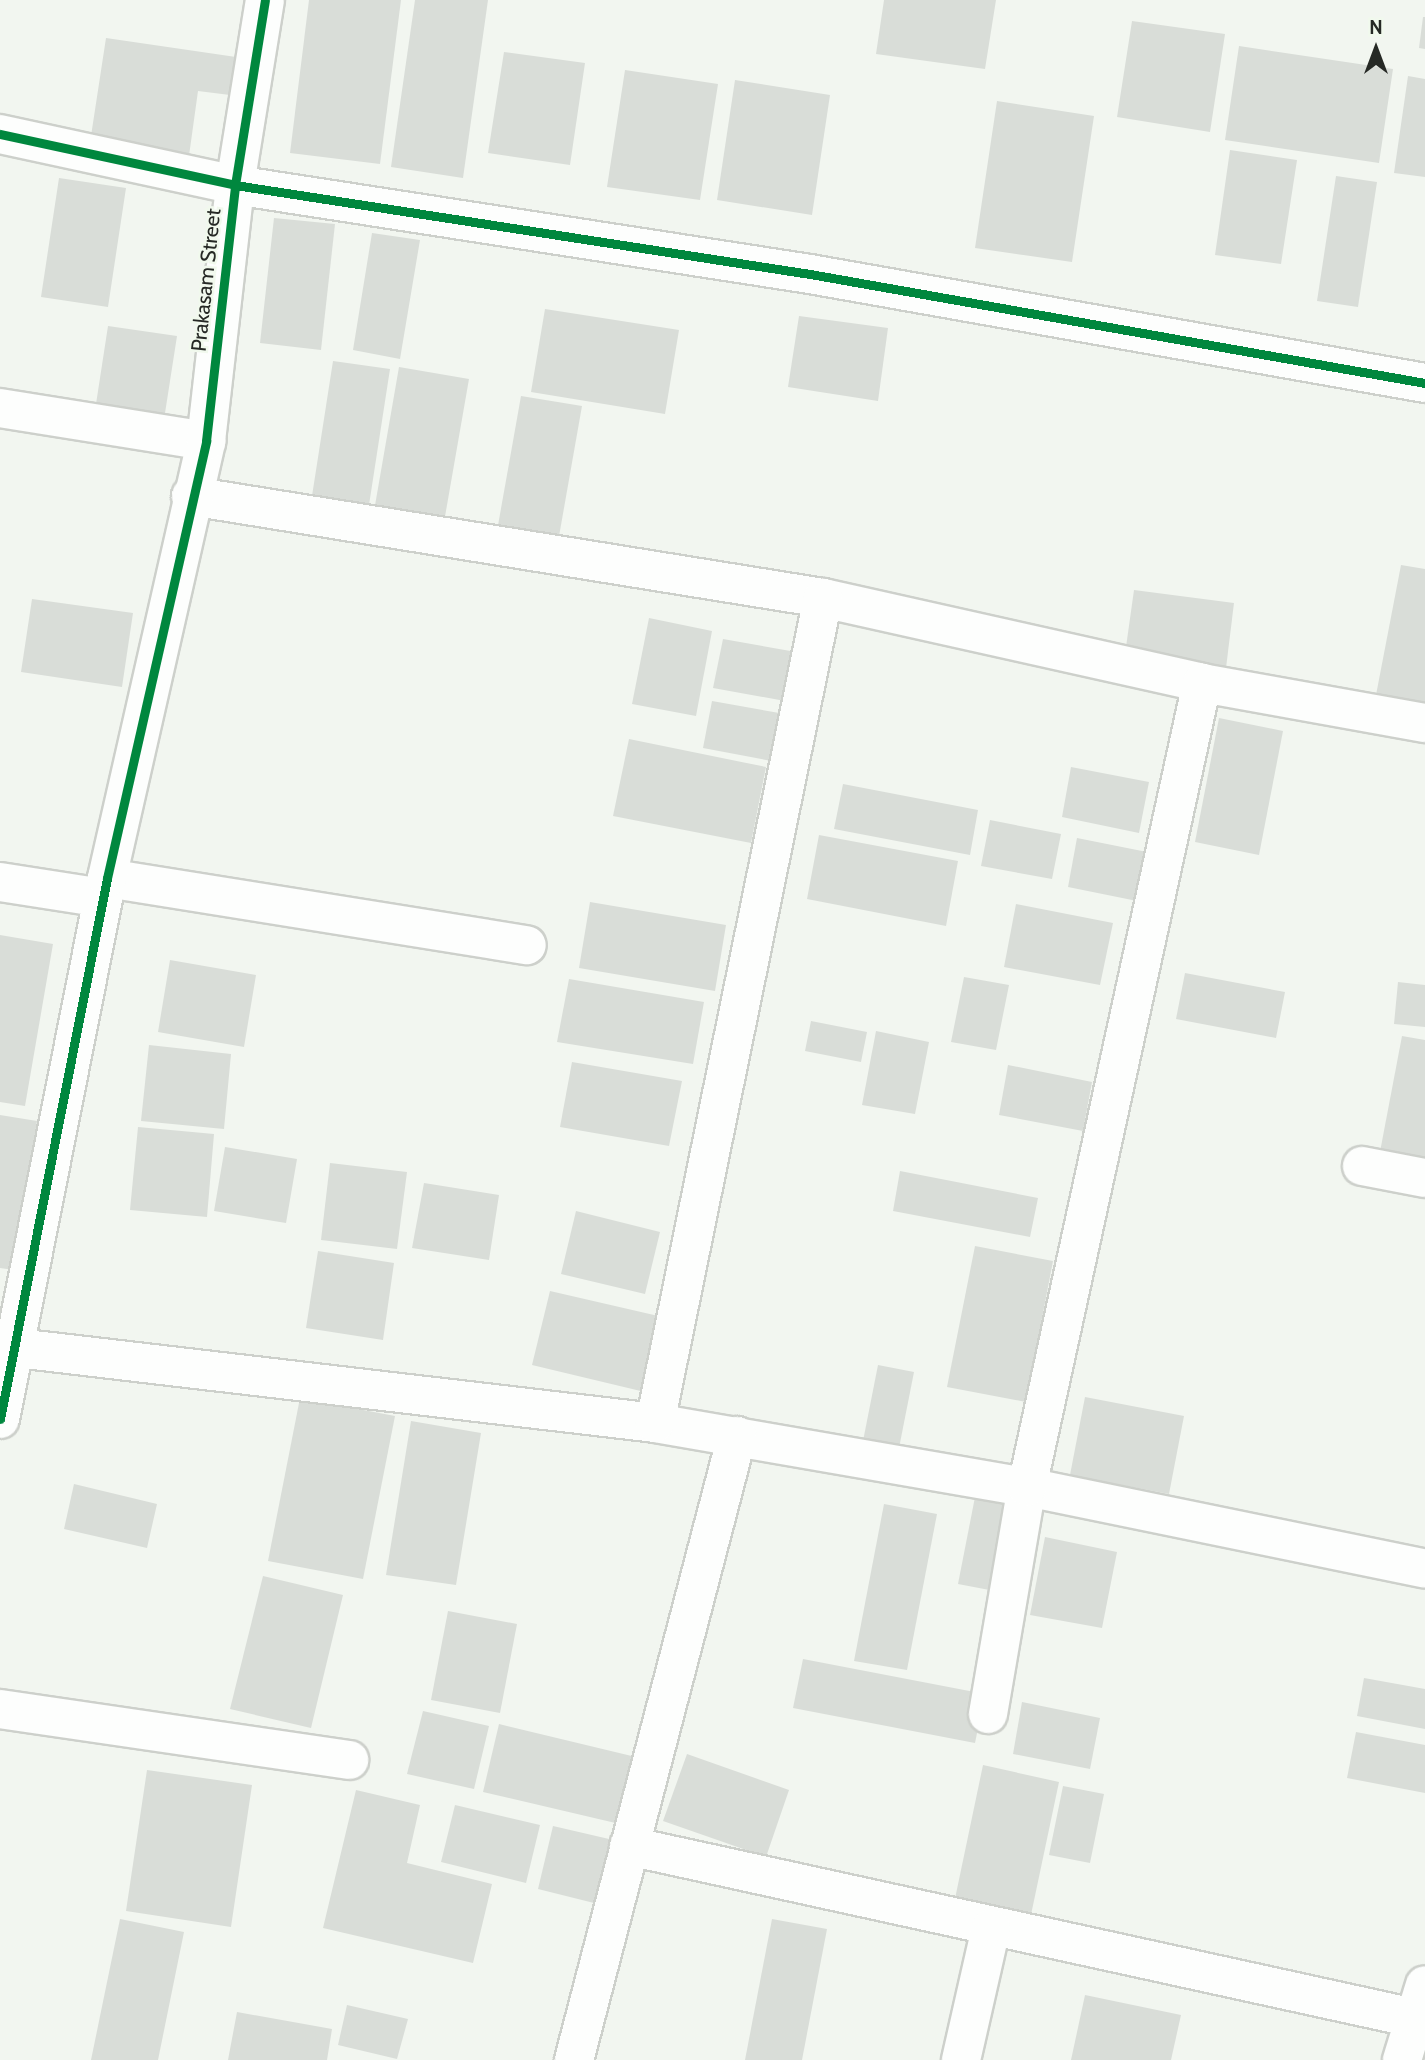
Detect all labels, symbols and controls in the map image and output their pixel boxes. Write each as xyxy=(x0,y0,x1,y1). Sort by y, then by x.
north arrow xyxy=(1341,14,1411,84)
text: N xyxy=(1369,16,1383,39)
street label: Prakasam Street xyxy=(186,207,226,353)

